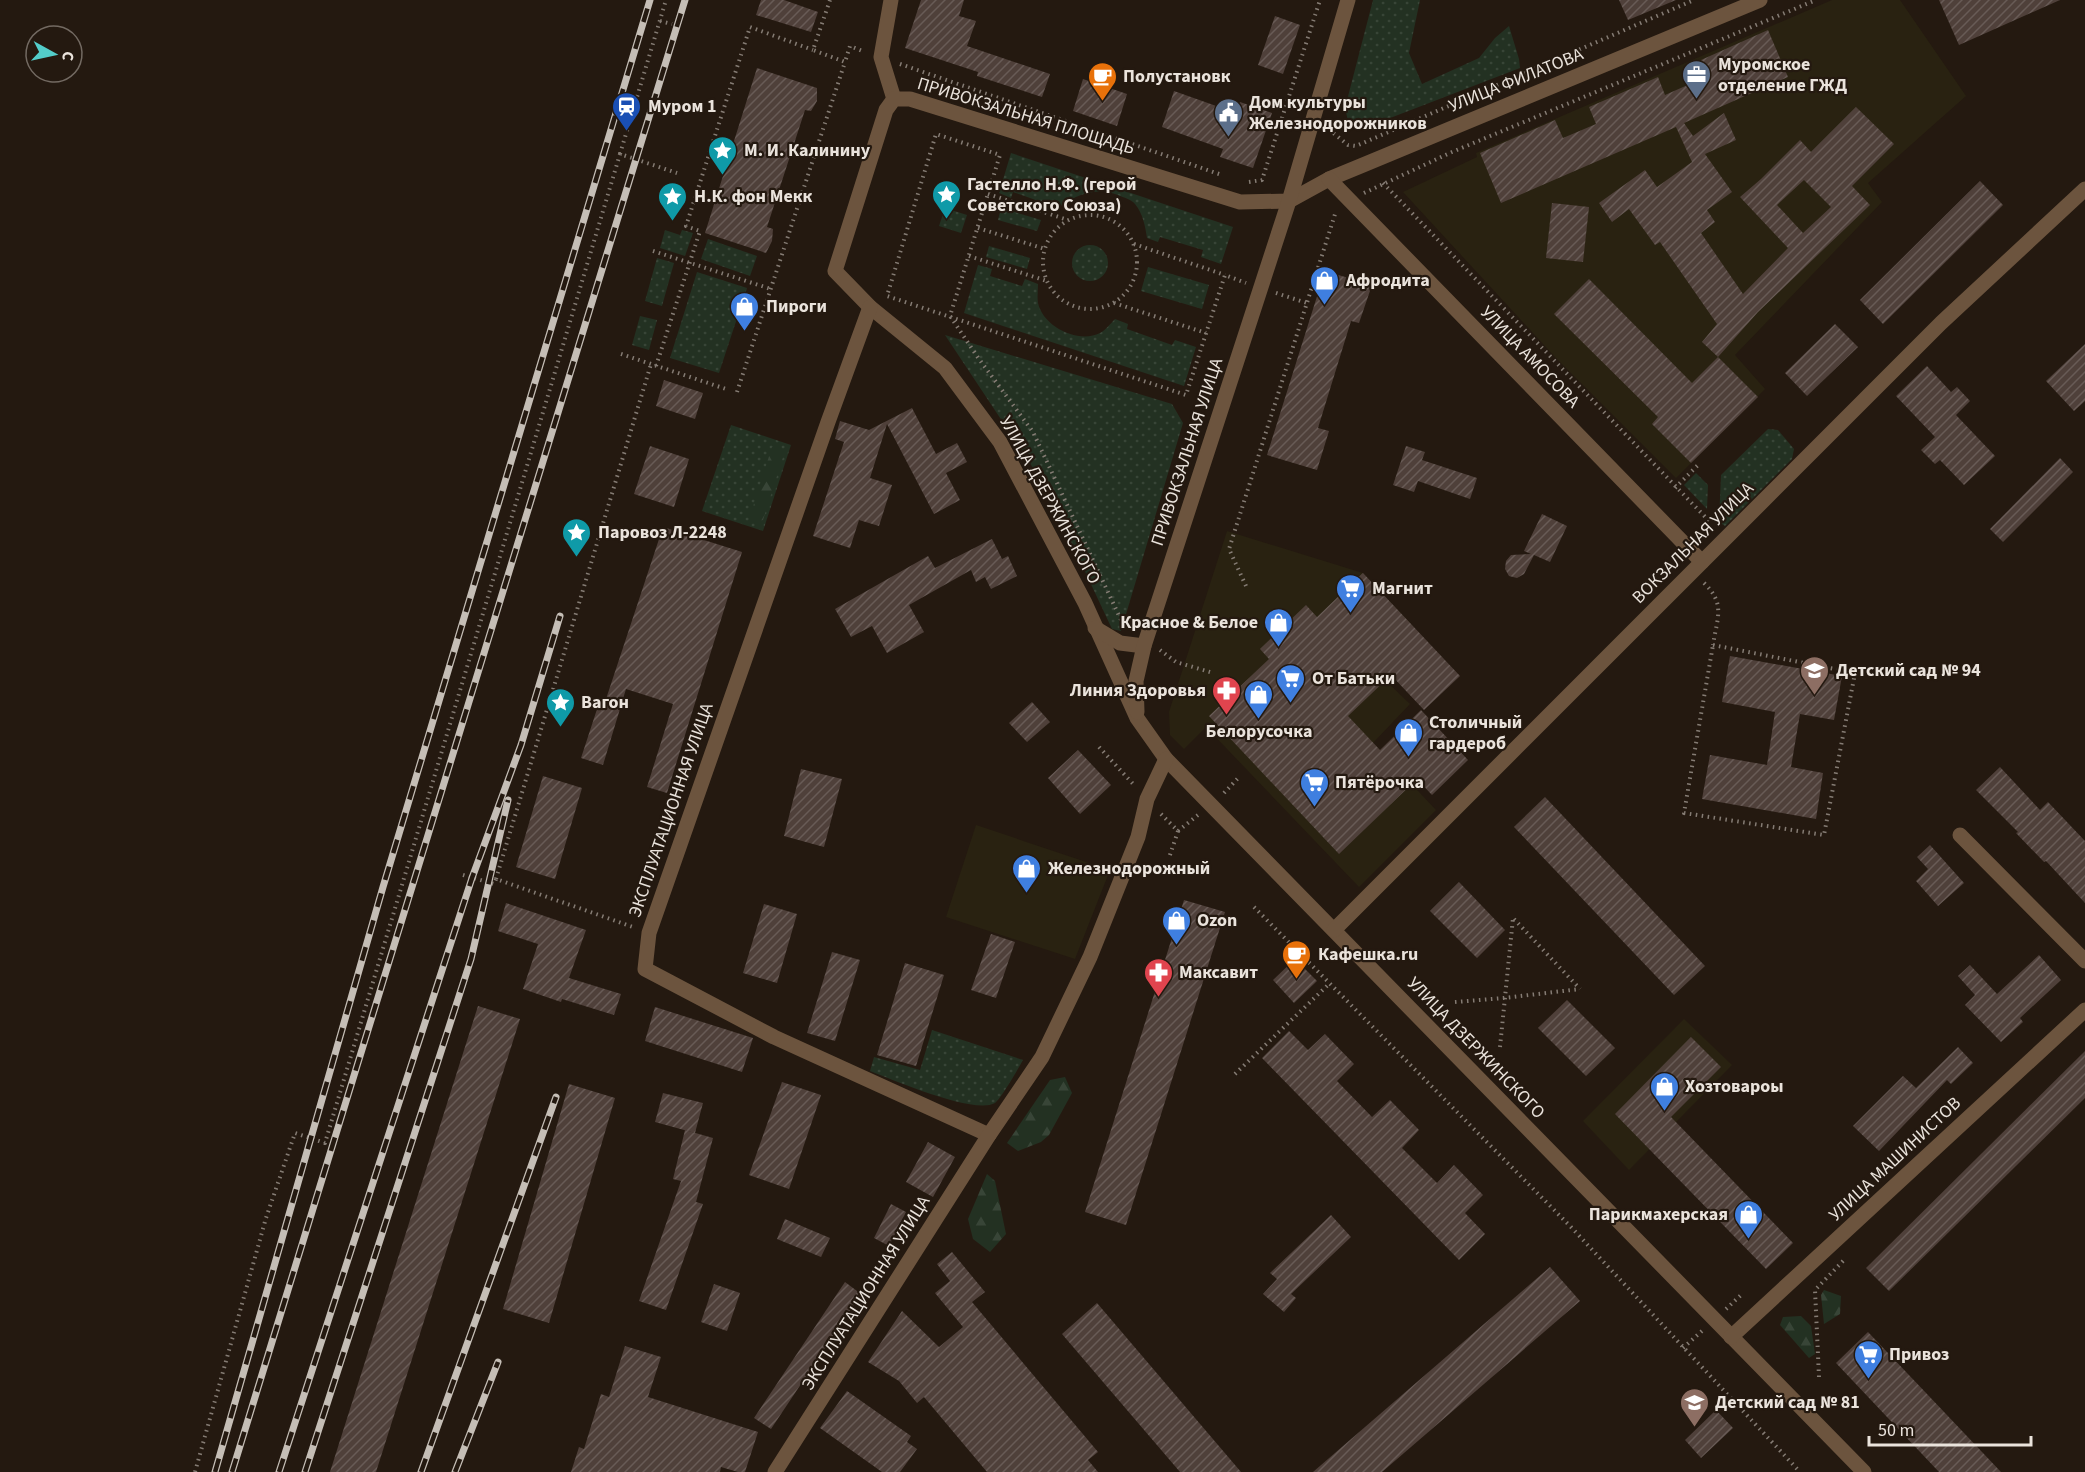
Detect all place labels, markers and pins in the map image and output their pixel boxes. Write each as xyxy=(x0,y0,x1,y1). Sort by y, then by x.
place label: Муромское отделение ГЖД xyxy=(1718,52,1847,98)
office icon: Муромское отделение ГЖД xyxy=(1681,58,1713,100)
cafe icon: Полустановк xyxy=(1086,60,1118,102)
place label: Полустановк xyxy=(1123,64,1231,89)
station icon: Муром 1 xyxy=(611,90,643,132)
place label: Дом культуры Железнодорожников xyxy=(1249,90,1427,136)
place label: Муром 1 xyxy=(648,94,716,119)
public building icon: Дом культуры Железнодорожников xyxy=(1212,96,1244,138)
place icon: М. И. Калинину xyxy=(707,134,739,176)
place label: М. И. Калинину xyxy=(744,138,871,163)
place label: Гастелло Н.Ф. (герой Советского Союза) xyxy=(967,172,1136,218)
place icon: Гастелло Н.Ф. (герой Советского Союза) xyxy=(930,178,962,220)
place icon: Н.К. фон Мекк xyxy=(657,180,689,222)
place label: Н.К. фон Мекк xyxy=(694,184,813,209)
shop icon: Афродита xyxy=(1309,264,1341,306)
place label: Афродита xyxy=(1345,268,1430,293)
shop icon: Пироги xyxy=(729,290,761,332)
place label: Пироги xyxy=(766,294,827,319)
place icon: Паровоз Л-2248 xyxy=(561,516,593,558)
place label: Паровоз Л-2248 xyxy=(598,520,727,545)
supermarket icon: Магнит xyxy=(1335,572,1367,614)
place label: Магнит xyxy=(1372,576,1433,601)
shop icon: Красное & Белое xyxy=(1263,606,1295,648)
place label: Красное & Белое xyxy=(1120,610,1258,635)
school or university icon: Детский сад № 94 xyxy=(1799,654,1831,696)
place label: Детский сад № 94 xyxy=(1836,658,1981,683)
supermarket icon: От Батьки xyxy=(1275,662,1307,704)
place label: От Батьки xyxy=(1312,666,1395,691)
pharmacy icon: Линия Здоровья xyxy=(1211,674,1243,716)
place label: Линия Здоровья xyxy=(1069,678,1206,703)
shop icon: Белорусочка xyxy=(1243,678,1275,720)
place icon: Вагон xyxy=(544,686,576,728)
place label: Вагон xyxy=(581,690,629,715)
place label: Столичный гардероб xyxy=(1429,710,1522,756)
shop icon: Столичный гардероб xyxy=(1392,716,1424,758)
place label: Белорусочка xyxy=(1206,719,1312,744)
supermarket icon: Пятёрочка xyxy=(1298,766,1330,808)
place label: Пятёрочка xyxy=(1335,770,1424,795)
shop icon: Железнодорожный xyxy=(1011,852,1043,894)
place label: Железнодорожный xyxy=(1048,856,1210,881)
shop icon: Ozon xyxy=(1160,904,1192,946)
place label: Ozon xyxy=(1197,908,1237,933)
cafe icon: Кафешка.ru xyxy=(1281,938,1313,980)
place label: Кафешка.ru xyxy=(1318,942,1418,967)
pharmacy icon: Максавит xyxy=(1142,956,1174,998)
place label: Максавит xyxy=(1179,960,1258,985)
shop icon: Хозтовароы xyxy=(1648,1070,1680,1112)
place label: Хозтовароы xyxy=(1685,1074,1784,1099)
shop icon: Парикмахерская xyxy=(1733,1198,1765,1240)
place label: Парикмахерская xyxy=(1589,1202,1728,1227)
supermarket icon: Привоз xyxy=(1852,1338,1884,1380)
place label: Привоз xyxy=(1889,1342,1949,1367)
school or university icon: Детский сад № 81 xyxy=(1678,1386,1710,1428)
place label: Детский сад № 81 xyxy=(1715,1390,1860,1415)

